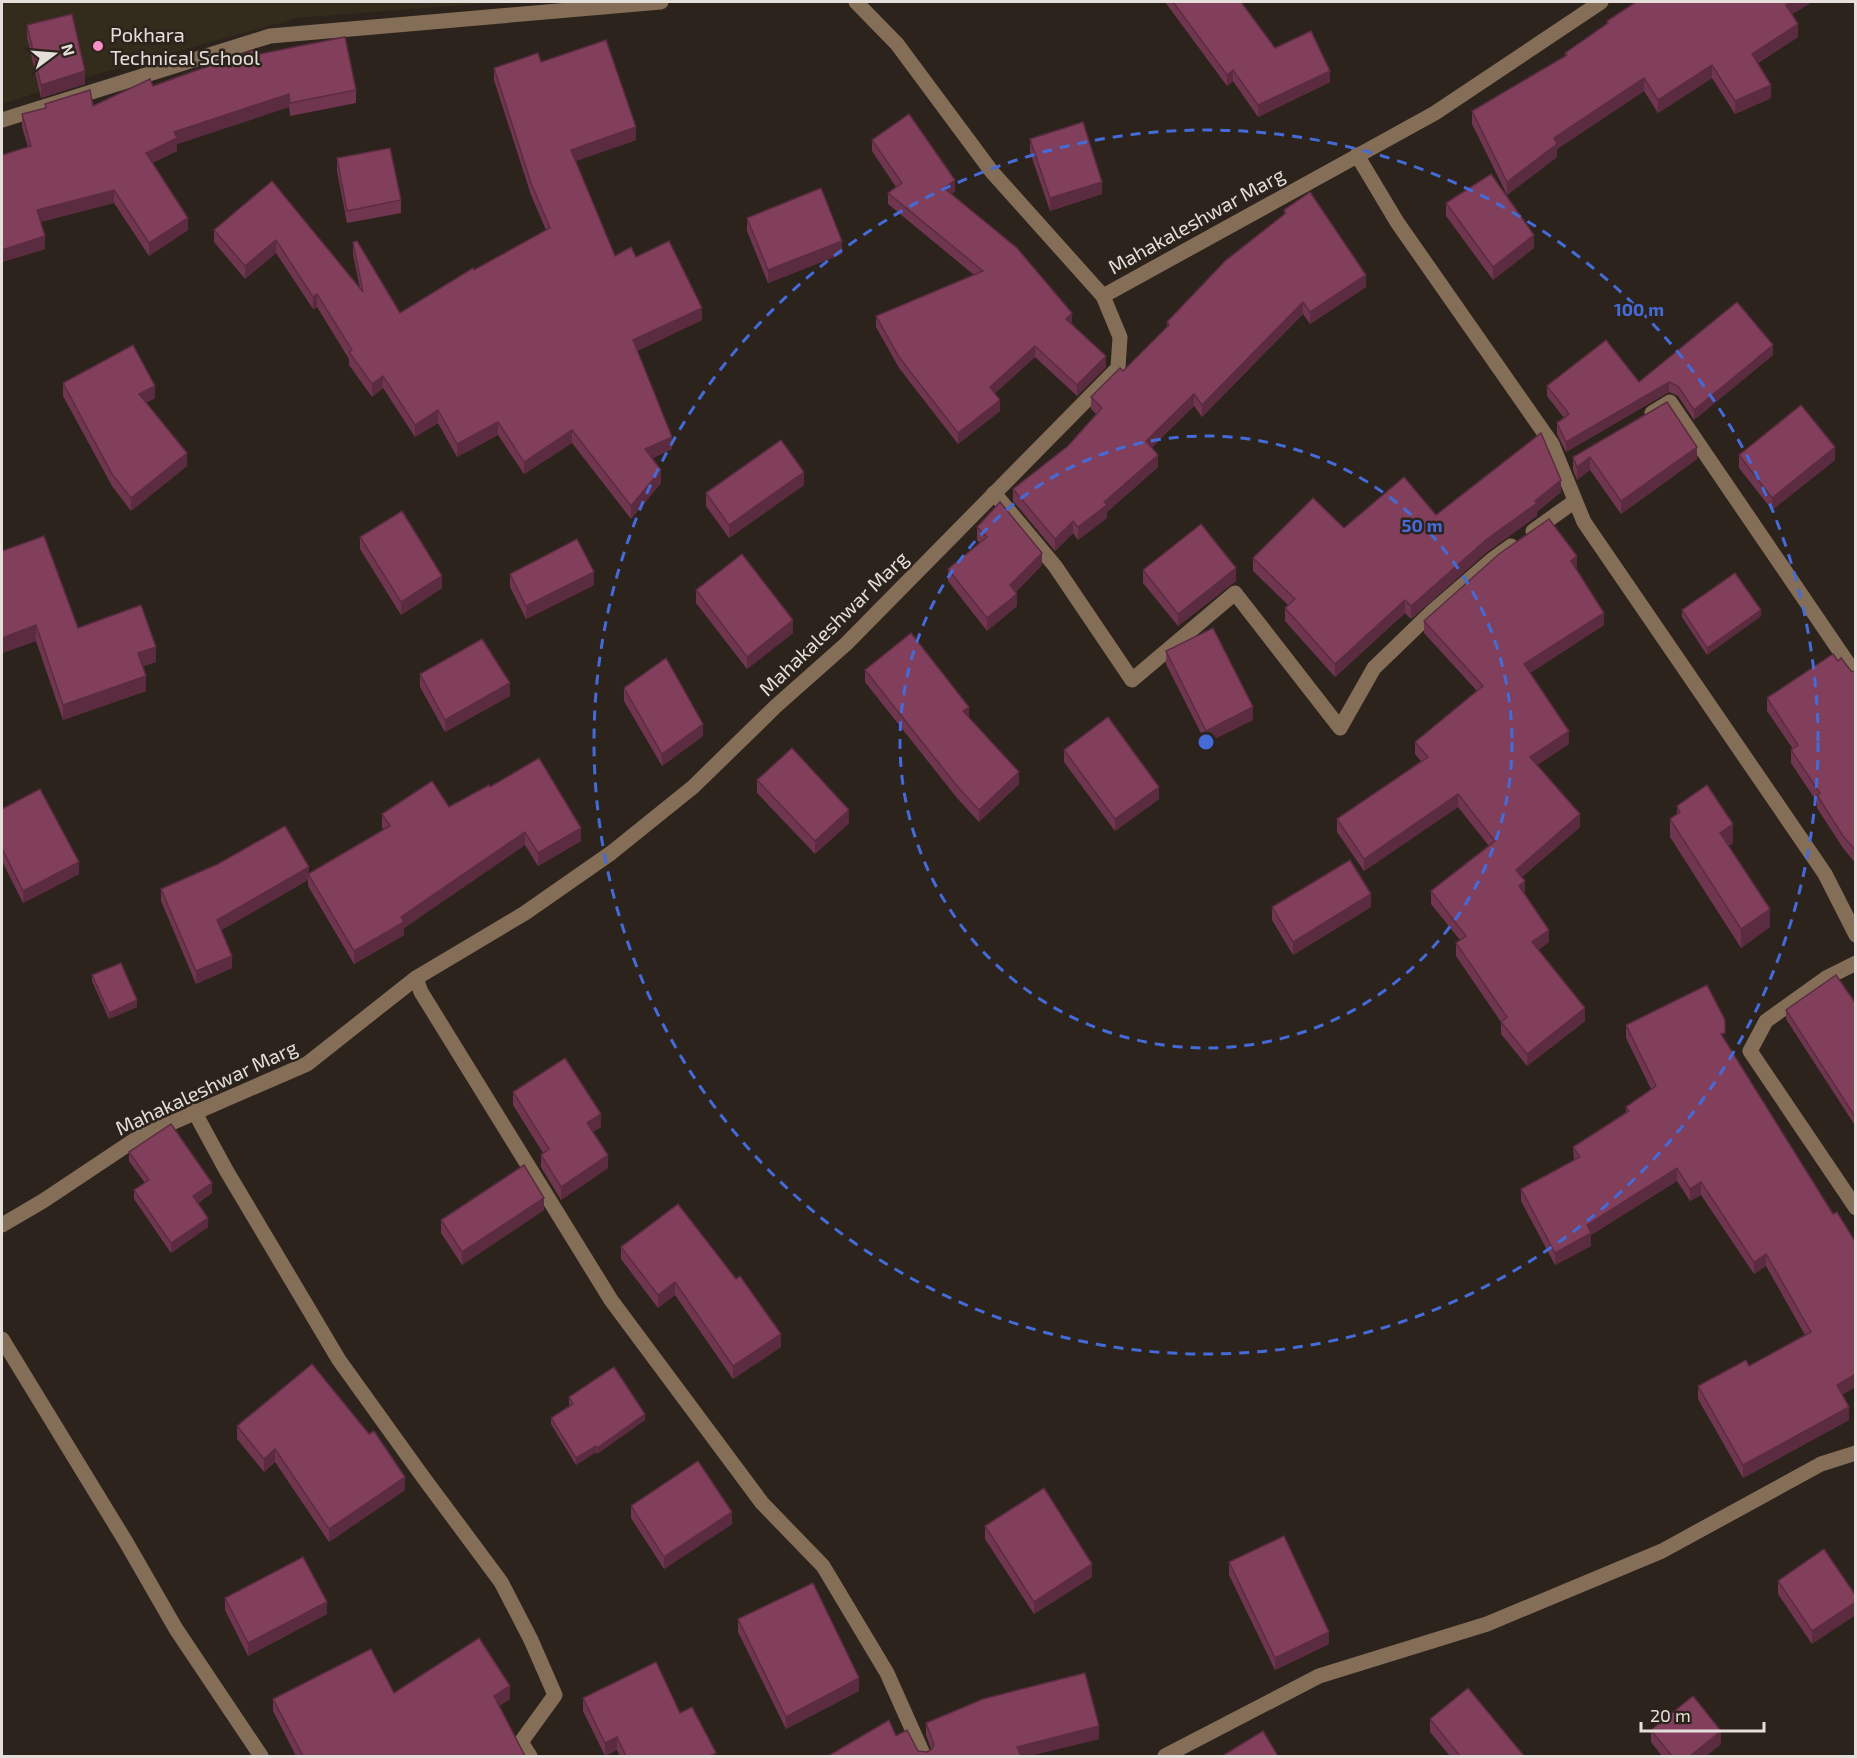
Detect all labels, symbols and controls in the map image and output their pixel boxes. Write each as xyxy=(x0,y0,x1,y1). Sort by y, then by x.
place label: Pokhara Technical School xyxy=(110,22,260,69)
north arrow xyxy=(24,24,84,84)
marker: Pokhara Technical School xyxy=(91,39,105,53)
text: N xyxy=(58,42,80,58)
street label: Mahakaleshwar Marg xyxy=(1104,162,1288,278)
text: 100 m xyxy=(1614,298,1664,320)
text: 50 m xyxy=(1401,514,1443,536)
street label: Mahakaleshwar Marg xyxy=(754,546,912,700)
centre of rings xyxy=(1196,732,1216,752)
street label: Mahakaleshwar Marg xyxy=(111,1034,301,1140)
scale bar xyxy=(1641,1695,1764,1733)
text: 20 m xyxy=(1650,1704,1691,1726)

